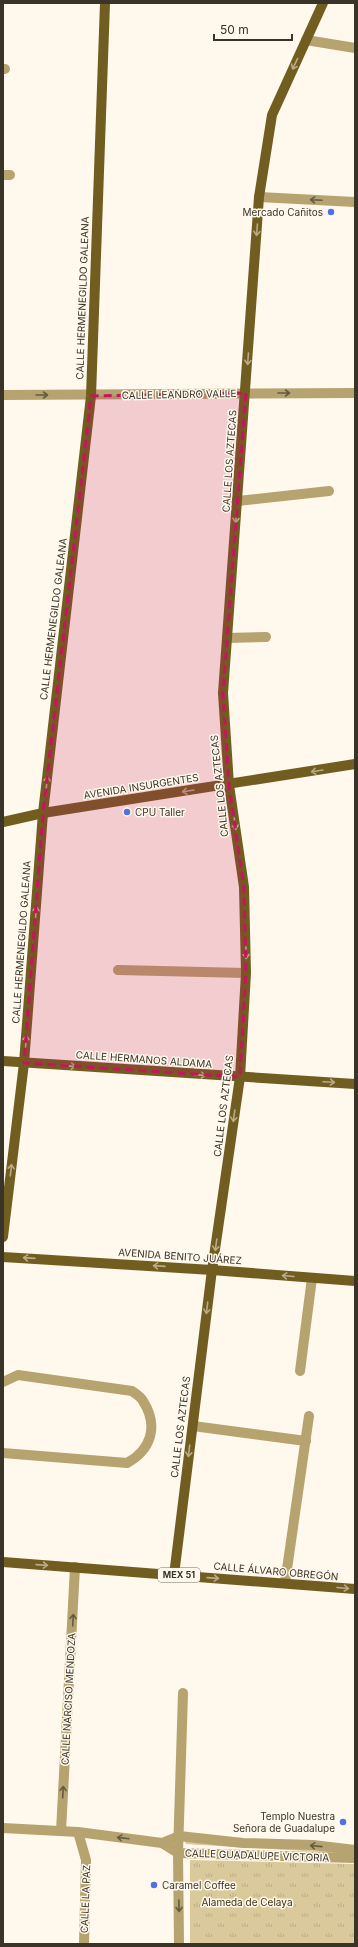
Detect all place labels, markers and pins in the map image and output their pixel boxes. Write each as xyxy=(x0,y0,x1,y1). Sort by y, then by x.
place label: Mercado Cañitos xyxy=(242,206,323,218)
marker: Mercado Cañitos xyxy=(326,207,336,217)
place label: CPU Taller xyxy=(135,806,185,818)
marker: CPU Taller xyxy=(122,807,132,817)
place label: Templo Nuestra Señora de Guadalupe xyxy=(233,1810,335,1834)
marker: Templo Nuestra Señora de Guadalupe xyxy=(338,1817,348,1827)
place label: Caramel Coffee xyxy=(162,1879,236,1891)
marker: Caramel Coffee xyxy=(149,1880,159,1890)

